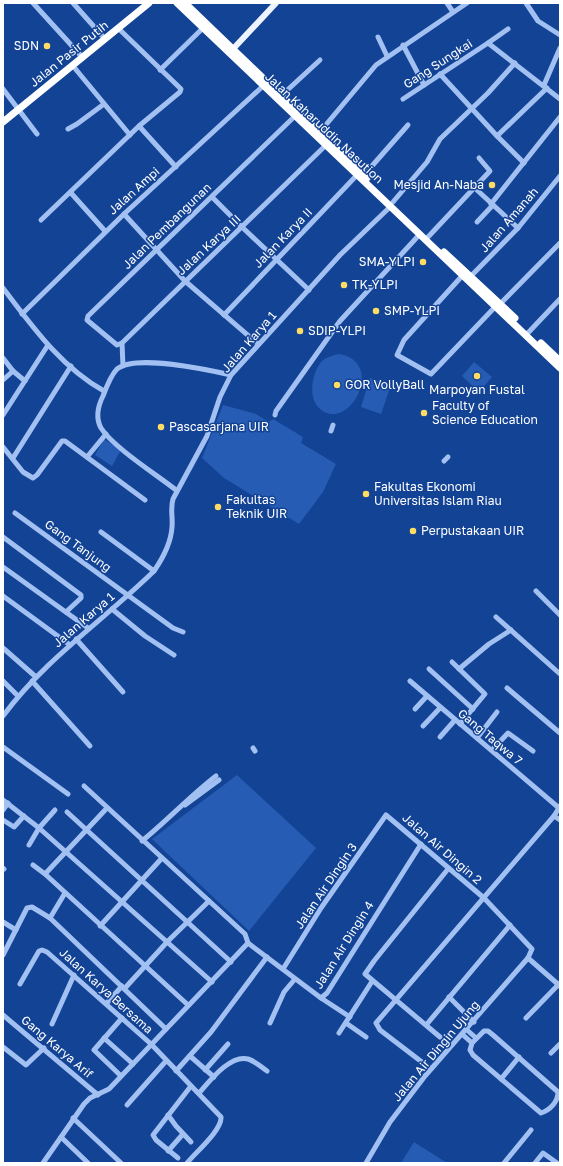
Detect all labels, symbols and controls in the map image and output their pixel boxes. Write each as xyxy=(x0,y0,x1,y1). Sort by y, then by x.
street label: Jalan Pasir Putih xyxy=(26,17,111,90)
street label: Gang Sungkai xyxy=(400,36,475,91)
place label: SDN xyxy=(14,38,39,53)
marker: SDN xyxy=(42,41,52,51)
street label: Jalan Kaharuddin Nasution xyxy=(262,69,386,186)
street label: Jalan Ampi xyxy=(105,164,162,218)
place label: Mesjid An-Naba xyxy=(394,177,484,192)
street label: Jalan Pembangunan xyxy=(119,179,214,272)
marker: Mesjid An-Naba xyxy=(487,180,497,190)
street label: Jalan Amanah xyxy=(476,184,541,255)
street label: Jalan Karya II xyxy=(250,204,315,271)
street label: Jalan Karya III xyxy=(174,211,244,278)
place label: SMA-YLPI xyxy=(359,254,415,269)
marker: SMA-YLPI xyxy=(418,257,428,267)
place label: TK-YLPI xyxy=(352,277,398,292)
marker: TK-YLPI xyxy=(339,280,349,290)
place label: SMP-YLPI xyxy=(384,303,440,318)
marker: SMP-YLPI xyxy=(371,306,381,316)
street label: Jalan Karya 1 xyxy=(218,308,279,375)
place label: SDIP-YLPI xyxy=(308,323,366,338)
marker: SDIP-YLPI xyxy=(295,326,305,336)
marker: Marpoyan Fustal xyxy=(472,371,482,381)
place label: GOR VollyBall xyxy=(345,377,425,392)
marker: GOR VollyBall xyxy=(332,380,342,390)
place label: Marpoyan Fustal xyxy=(429,382,525,397)
place label: Faculty of Science Education xyxy=(432,398,538,427)
marker: Faculty of Science Education xyxy=(419,408,429,418)
place label: Pascasarjana UIR xyxy=(169,419,269,434)
marker: Pascasarjana UIR xyxy=(156,422,166,432)
place label: Fakultas Ekonomi Universitas Islam Riau xyxy=(374,479,502,508)
marker: Fakultas Ekonomi Universitas Islam Riau xyxy=(361,489,371,499)
place label: Fakultas Teknik UIR xyxy=(226,492,287,521)
marker: Fakultas Teknik UIR xyxy=(213,502,223,512)
street label: Gang Tanjung xyxy=(42,516,115,575)
place label: Perpustakaan UIR xyxy=(421,523,524,538)
marker: Perpustakaan UIR xyxy=(408,526,418,536)
street label: Jalan Karya 1 xyxy=(50,589,118,650)
street label: Gang Taqwa 7 xyxy=(455,705,525,768)
street label: Jalan Air Dingin 2 xyxy=(400,810,485,887)
street label: Jalan Air Dingin 3 xyxy=(291,840,360,932)
street label: Jalan Air Dingin 4 xyxy=(311,898,377,991)
street label: Jalan Karya Bersama xyxy=(56,945,156,1037)
street label: Jalan Air Dingin Ujung xyxy=(389,997,482,1104)
street label: Gang Karya Arif xyxy=(18,1012,97,1082)

